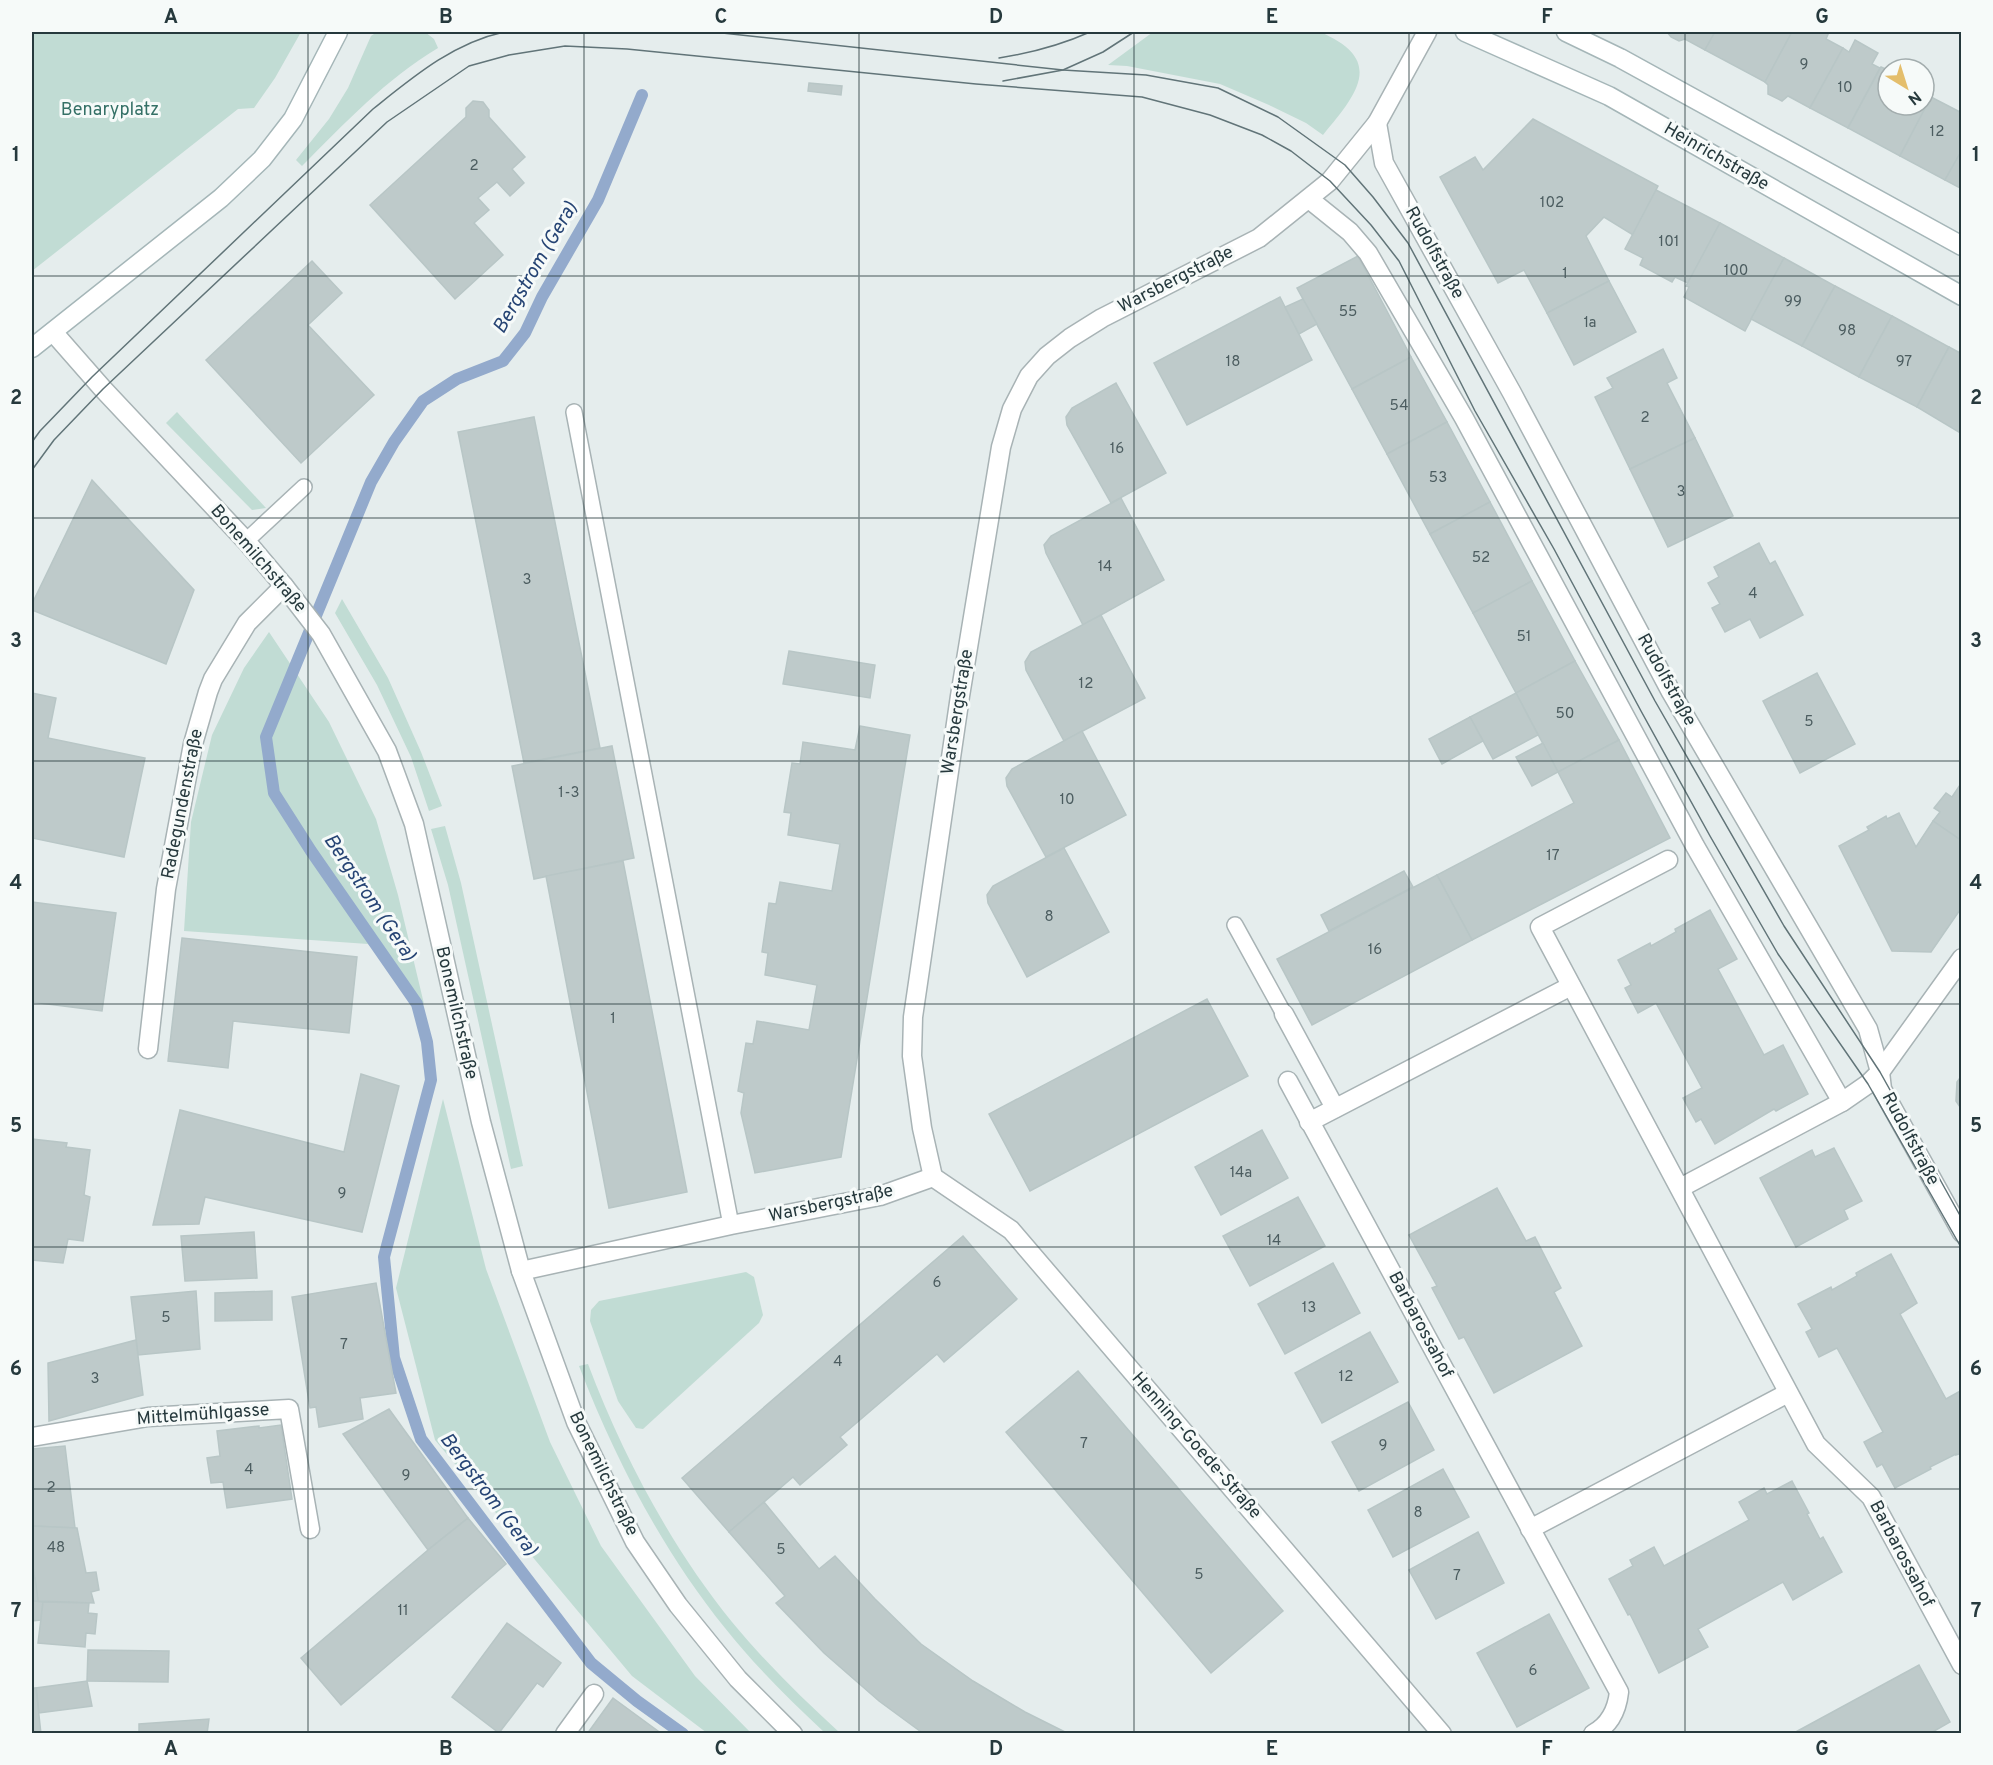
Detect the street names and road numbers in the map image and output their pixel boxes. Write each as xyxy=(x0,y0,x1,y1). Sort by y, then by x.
street label: Heinrichstraße xyxy=(1659,118,1773,196)
street label: Rudolfstraße xyxy=(1399,203,1469,303)
street label: Warsbergstraße xyxy=(1114,241,1238,319)
street label: Bonemilchstraße xyxy=(205,500,311,618)
street label: Rudolfstraße xyxy=(1631,630,1701,730)
street label: Warsbergstraße xyxy=(937,648,979,776)
street label: Radegundenstraße xyxy=(157,727,209,881)
street label: Bonemilchstraße xyxy=(430,944,482,1082)
street label: Rudolfstraße xyxy=(1876,1088,1944,1190)
street label: Warsbergstraße xyxy=(767,1180,895,1228)
street label: Barbarossahof xyxy=(1382,1268,1458,1382)
street label: Henning-Goede-Straße xyxy=(1126,1368,1266,1524)
street label: Mittelmühlgasse xyxy=(136,1399,270,1431)
street label: Bonemilchstraße xyxy=(563,1408,643,1540)
street label: Barbarossahof xyxy=(1863,1497,1939,1611)

